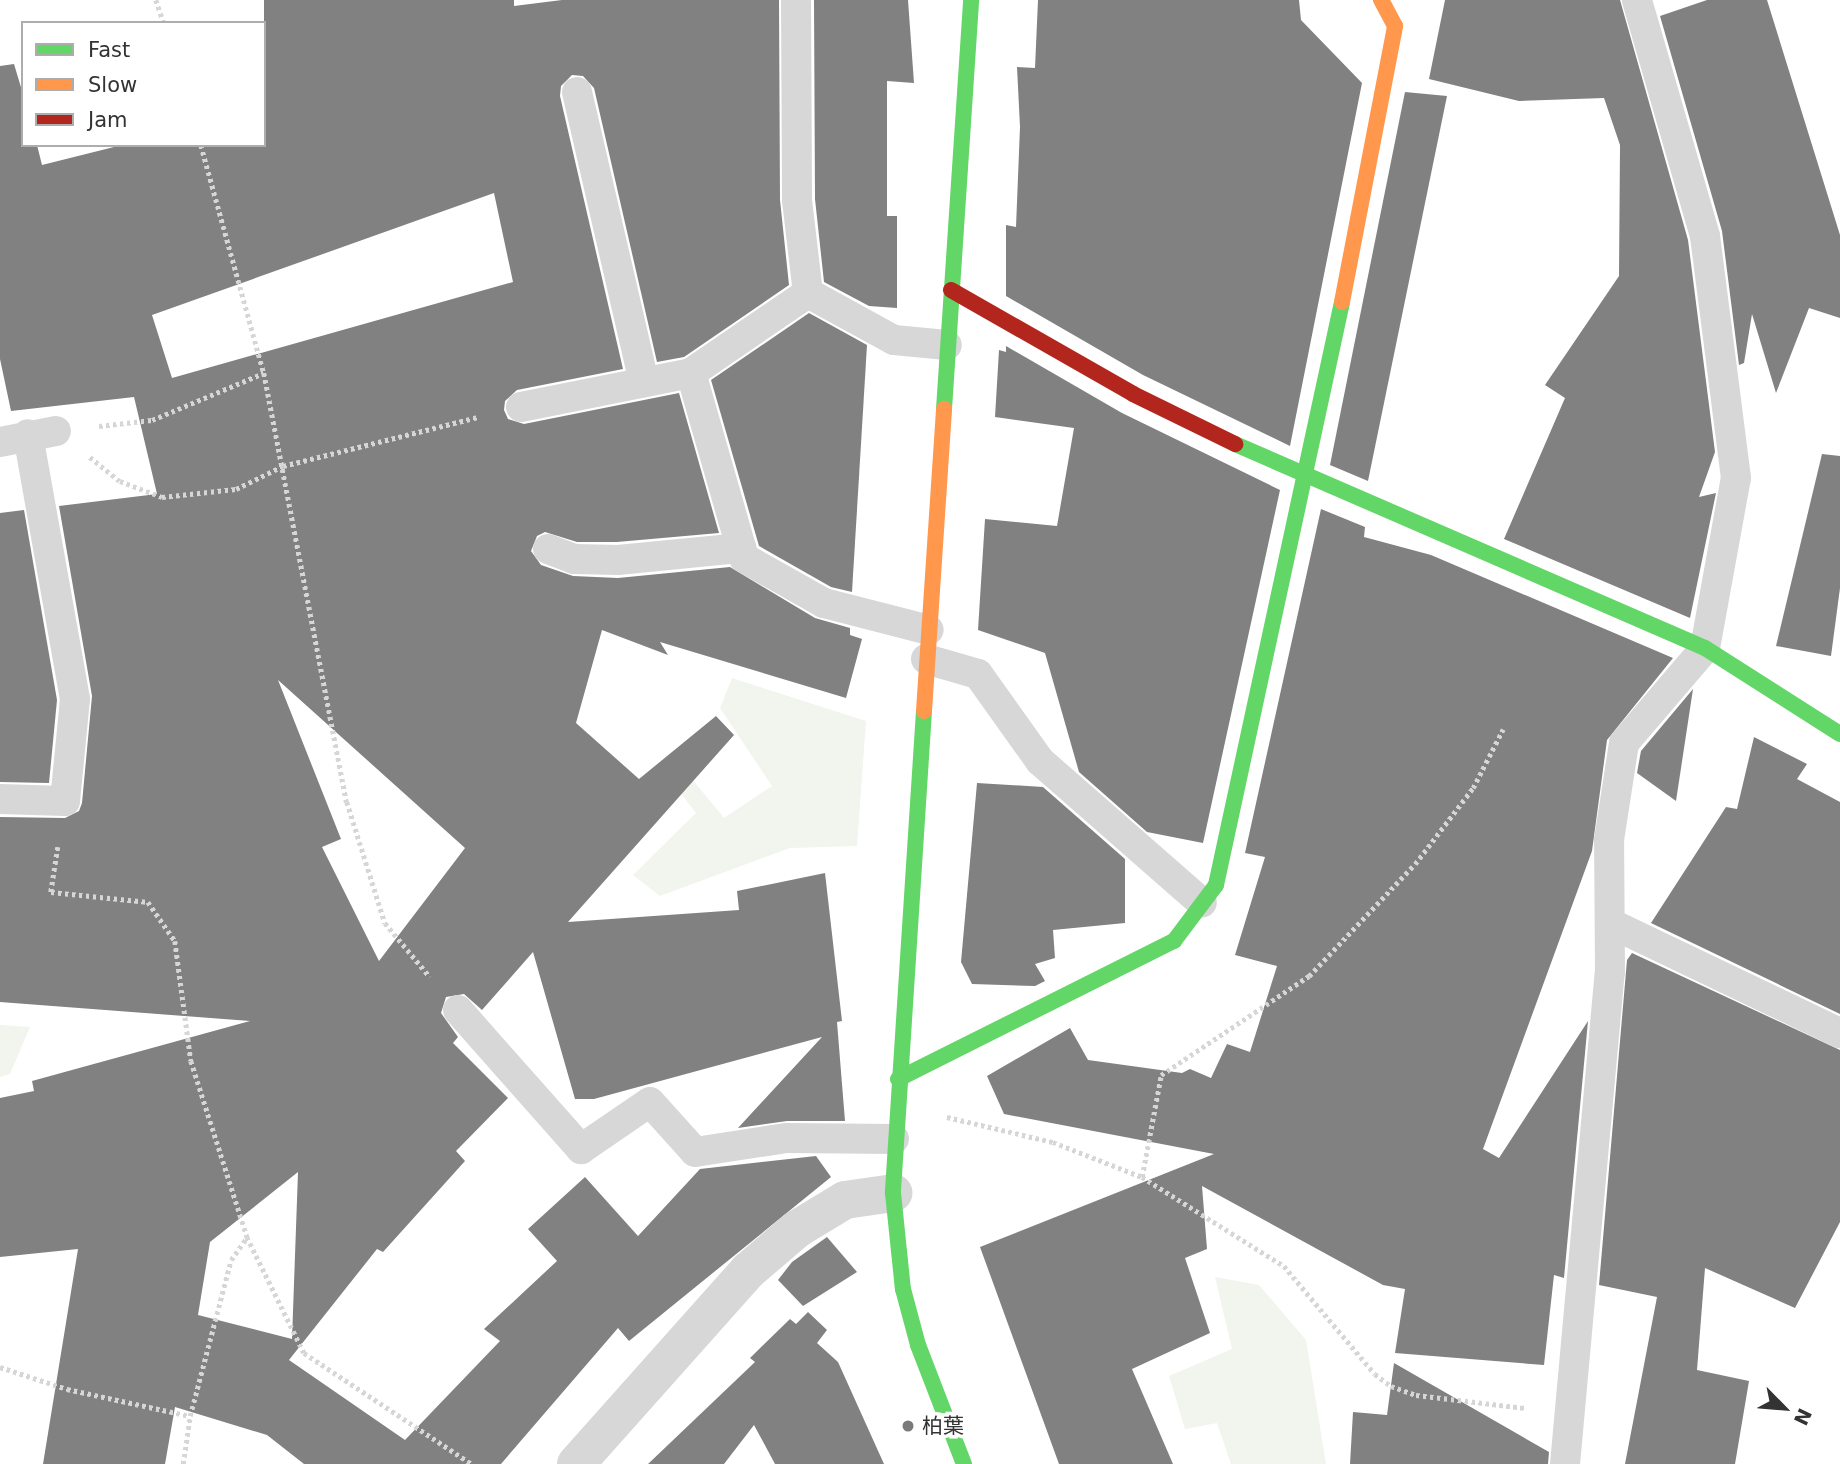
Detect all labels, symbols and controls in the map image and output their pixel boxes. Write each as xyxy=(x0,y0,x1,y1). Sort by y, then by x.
legend xyxy=(21,21,266,147)
text: Fast xyxy=(88,38,130,62)
text: Slow xyxy=(88,73,137,97)
text: Jam xyxy=(88,108,128,132)
north arrow xyxy=(1749,1373,1819,1443)
text: N xyxy=(1790,1405,1816,1429)
place label: 柏葉 xyxy=(922,1413,964,1439)
marker: 柏葉 xyxy=(900,1418,916,1434)

